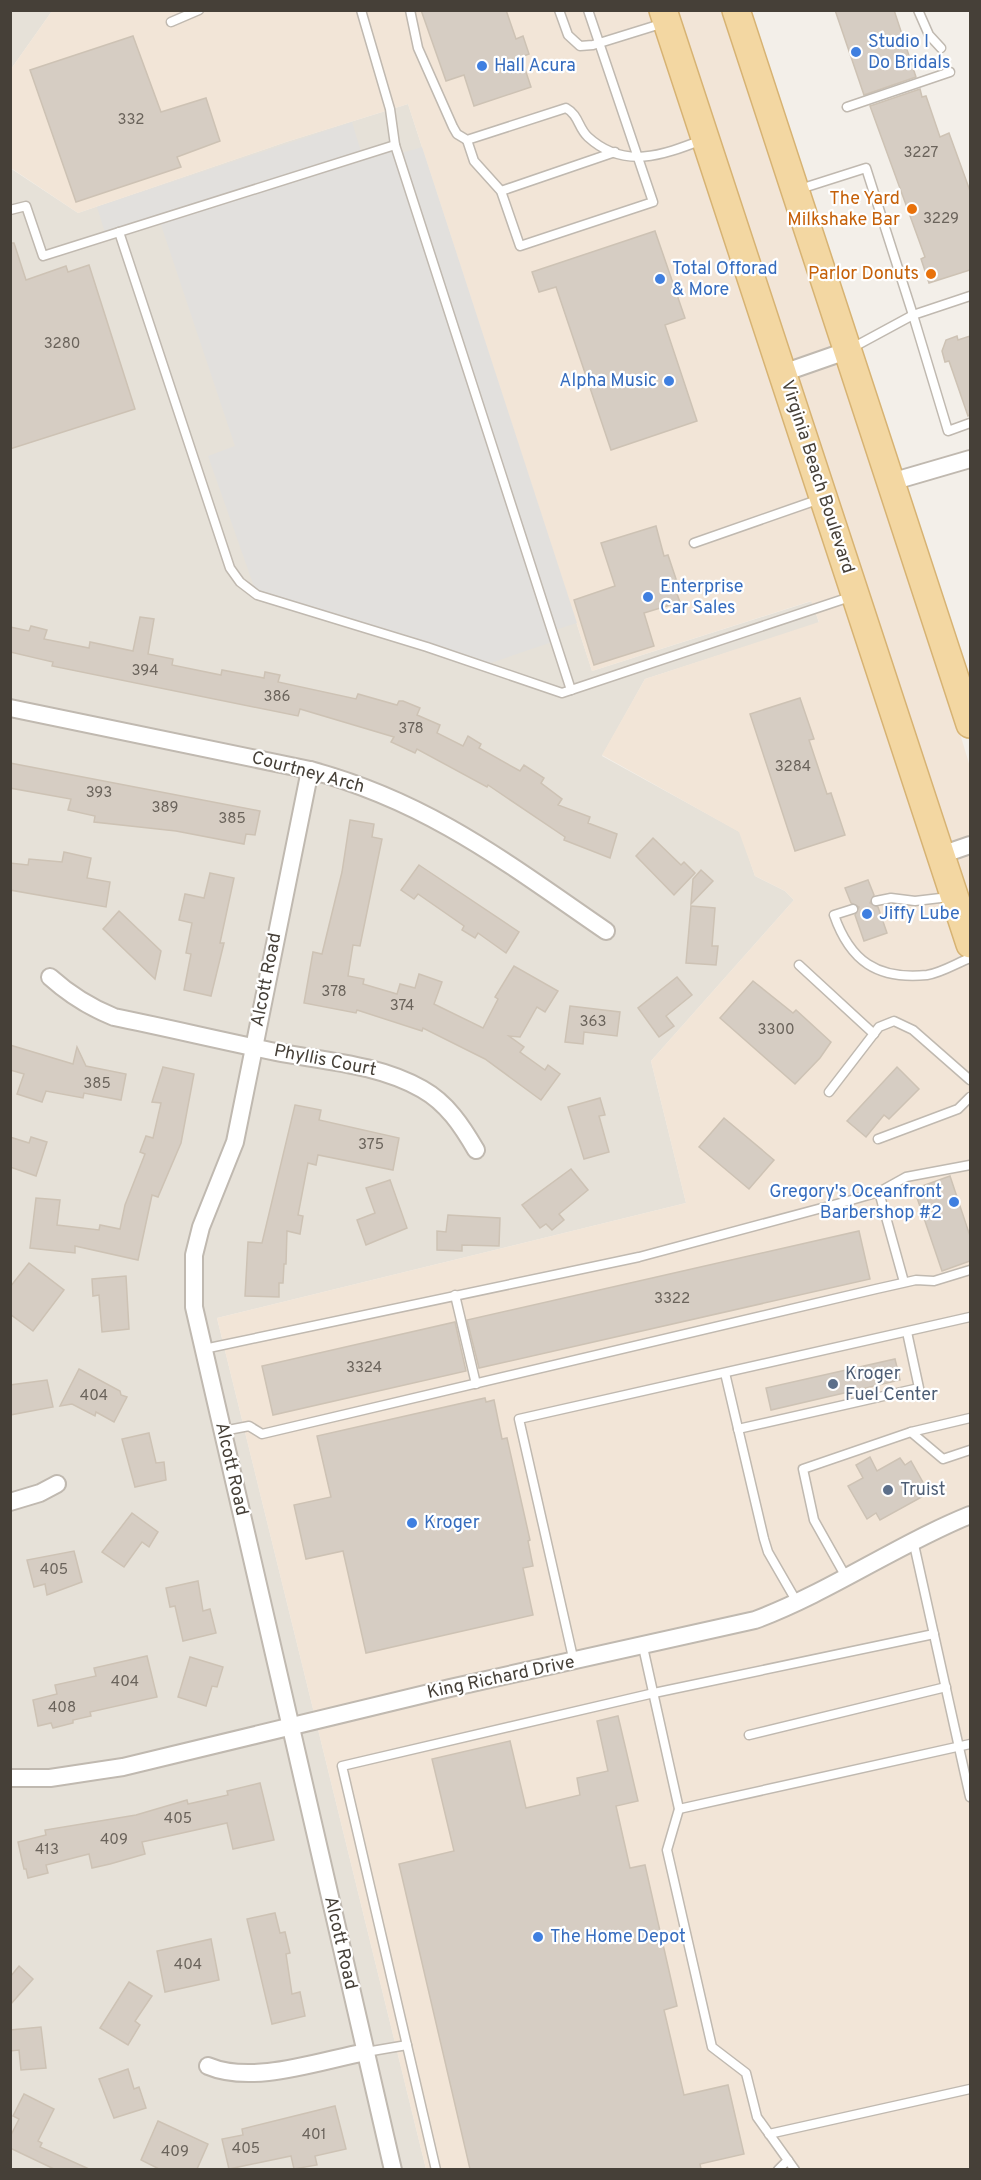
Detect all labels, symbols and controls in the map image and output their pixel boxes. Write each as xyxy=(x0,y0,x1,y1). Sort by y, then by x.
place label: Studio I Do Bridals xyxy=(868,31,950,75)
marker: Studio I Do Bridals xyxy=(849,45,863,59)
place label: Hall Acura xyxy=(494,55,576,78)
marker: Hall Acura xyxy=(475,59,489,73)
house number: 332 xyxy=(118,111,144,130)
house number: 3227 xyxy=(904,144,939,163)
place label: The Yard Milkshake Bar xyxy=(787,188,900,232)
marker: The Yard Milkshake Bar xyxy=(905,202,919,216)
house number: 3229 xyxy=(923,210,959,229)
place label: Total Offorad & More xyxy=(672,258,778,302)
place label: Parlor Donuts xyxy=(808,263,919,286)
marker: Parlor Donuts xyxy=(924,267,938,281)
marker: Total Offorad & More xyxy=(653,272,667,286)
house number: 3280 xyxy=(44,335,80,354)
place label: Alpha Music xyxy=(559,370,657,393)
marker: Alpha Music xyxy=(662,374,676,388)
street label: Virginia Beach Boulevard xyxy=(775,377,859,577)
place label: Enterprise Car Sales xyxy=(660,576,743,620)
marker: Enterprise Car Sales xyxy=(641,590,655,604)
house number: 394 xyxy=(132,662,159,681)
house number: 386 xyxy=(263,688,291,707)
house number: 378 xyxy=(398,720,424,739)
street label: Courtney Arch xyxy=(249,747,367,799)
house number: 3284 xyxy=(775,758,811,777)
house number: 393 xyxy=(86,784,112,803)
house number: 389 xyxy=(152,799,178,818)
house number: 385 xyxy=(218,810,246,829)
place label: Jiffy Lube xyxy=(879,903,960,926)
marker: Jiffy Lube xyxy=(860,907,874,921)
street label: Alcott Road xyxy=(247,931,287,1029)
house number: 378 xyxy=(321,983,347,1002)
house number: 374 xyxy=(390,997,414,1016)
house number: 363 xyxy=(579,1013,607,1032)
house number: 3300 xyxy=(757,1021,795,1040)
street label: Phyllis Court xyxy=(272,1040,378,1082)
house number: 385 xyxy=(83,1075,111,1094)
house number: 375 xyxy=(358,1136,384,1155)
place label: Gregory's Oceanfront Barbershop #2 xyxy=(769,1181,942,1225)
marker: Gregory's Oceanfront Barbershop #2 xyxy=(947,1195,961,1209)
house number: 3322 xyxy=(654,1290,690,1309)
house number: 3324 xyxy=(346,1359,382,1378)
place label: Kroger Fuel Center xyxy=(845,1363,938,1407)
marker: Kroger Fuel Center xyxy=(826,1377,840,1391)
house number: 404 xyxy=(80,1387,108,1406)
street label: Alcott Road xyxy=(209,1420,253,1518)
place label: Truist xyxy=(900,1479,946,1502)
marker: Truist xyxy=(881,1483,895,1497)
place label: Kroger xyxy=(424,1512,480,1535)
marker: Kroger xyxy=(405,1516,419,1530)
house number: 405 xyxy=(40,1561,68,1580)
street label: King Richard Drive xyxy=(425,1651,577,1705)
house number: 404 xyxy=(111,1673,139,1692)
house number: 408 xyxy=(48,1699,76,1718)
house number: 405 xyxy=(164,1810,192,1829)
house number: 409 xyxy=(100,1831,128,1850)
house number: 413 xyxy=(35,1841,59,1860)
street label: Alcott Road xyxy=(318,1894,362,1992)
place label: The Home Depot xyxy=(550,1926,686,1949)
marker: The Home Depot xyxy=(531,1930,545,1944)
house number: 404 xyxy=(174,1956,202,1975)
house number: 401 xyxy=(302,2126,326,2145)
house number: 405 xyxy=(232,2140,260,2159)
house number: 409 xyxy=(161,2143,189,2162)

